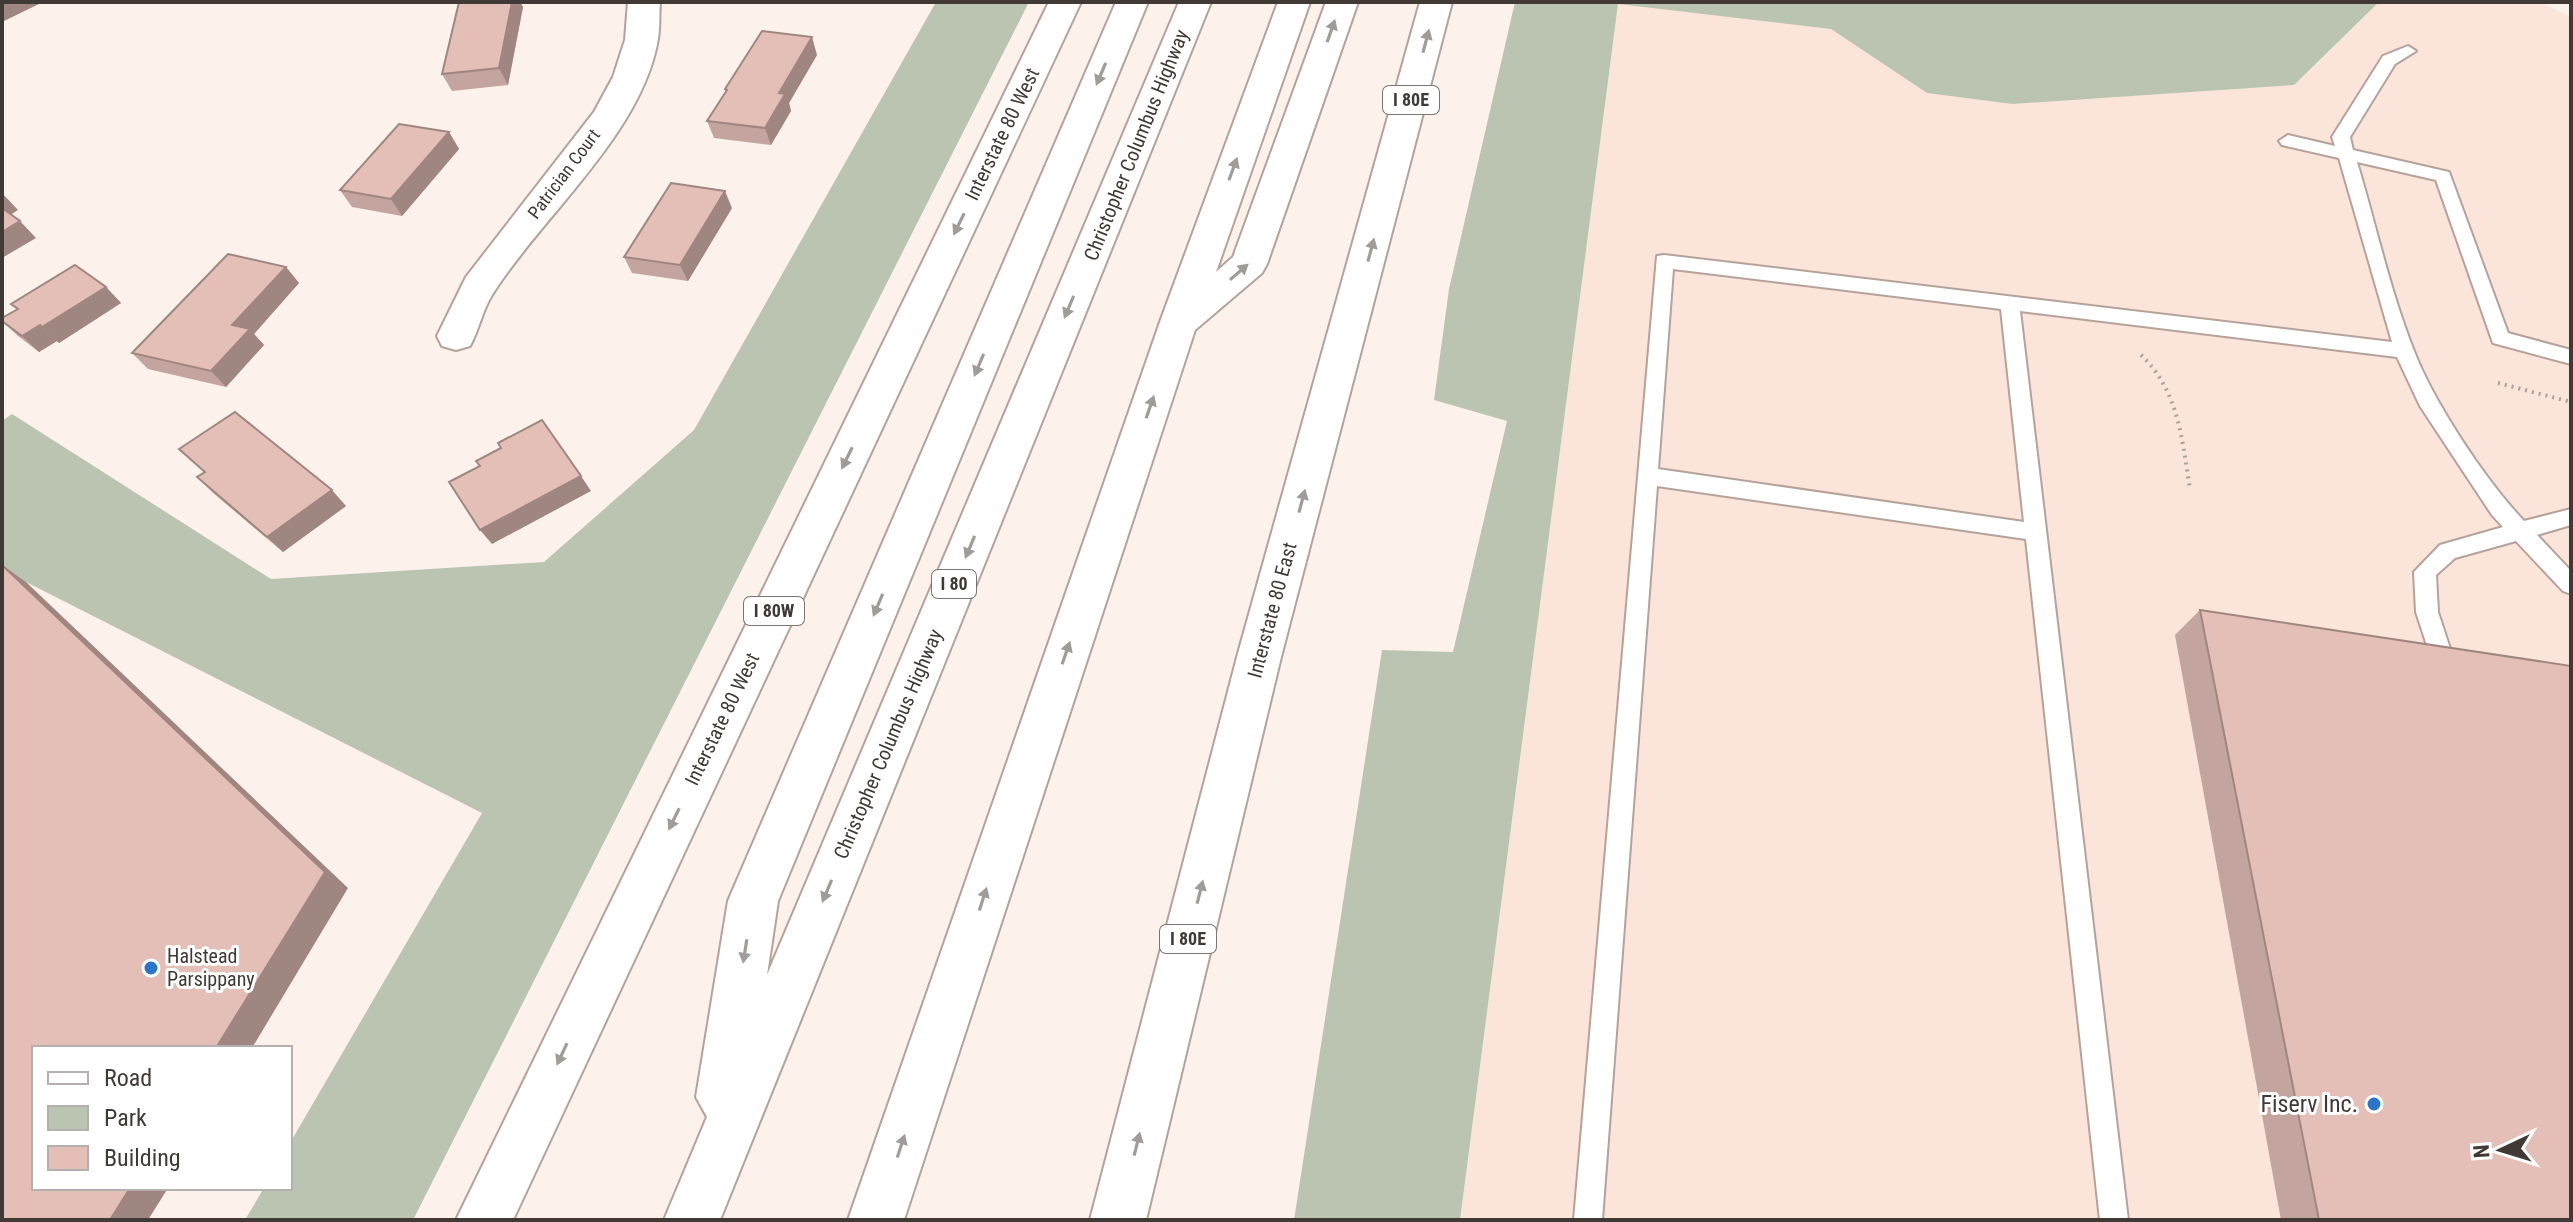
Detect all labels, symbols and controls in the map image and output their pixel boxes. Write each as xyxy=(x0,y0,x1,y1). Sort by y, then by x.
one-way arrow xyxy=(1326,19,1338,43)
street label: Christopher Columbus Highway xyxy=(1079,26,1193,264)
one-way arrow xyxy=(1421,28,1433,53)
one-way arrow xyxy=(1095,62,1108,86)
street label: Interstate 80 West xyxy=(960,64,1044,204)
road number: I 80E xyxy=(1383,86,1439,114)
street label: Patrician Court xyxy=(523,125,604,223)
one-way arrow xyxy=(1227,157,1240,181)
one-way arrow xyxy=(952,212,966,235)
one-way arrow xyxy=(1365,238,1377,263)
one-way arrow xyxy=(1229,264,1249,281)
one-way arrow xyxy=(1063,295,1076,319)
one-way arrow xyxy=(972,353,985,377)
one-way arrow xyxy=(1145,395,1157,419)
one-way arrow xyxy=(840,447,853,470)
one-way arrow xyxy=(1296,488,1309,512)
one-way arrow xyxy=(963,535,976,559)
street label: Interstate 80 East xyxy=(1242,539,1302,680)
road number: I 80 xyxy=(932,570,976,598)
one-way arrow xyxy=(871,593,884,617)
road number: I 80W xyxy=(744,597,804,625)
street label: Christopher Columbus Highway xyxy=(829,625,947,863)
one-way arrow xyxy=(1061,641,1073,665)
street label: Interstate 80 West xyxy=(680,649,764,789)
one-way arrow xyxy=(667,807,681,831)
one-way arrow xyxy=(820,879,833,903)
one-way arrow xyxy=(1194,880,1207,905)
one-way arrow xyxy=(977,887,990,911)
road number: I 80E xyxy=(1160,925,1216,953)
one-way arrow xyxy=(738,939,751,964)
place label: Halstead Parsippany xyxy=(167,944,255,991)
marker: Halstead Parsippany xyxy=(142,959,160,977)
one-way arrow xyxy=(555,1042,569,1066)
legend xyxy=(32,1046,292,1190)
text: Road xyxy=(104,1064,152,1092)
place label: Fiserv Inc. xyxy=(2260,1090,2358,1118)
marker: Fiserv Inc. xyxy=(2365,1095,2383,1113)
text: Park xyxy=(104,1104,147,1132)
north arrow xyxy=(2461,1110,2541,1190)
one-way arrow xyxy=(1131,1132,1143,1157)
one-way arrow xyxy=(895,1134,907,1158)
text: Building xyxy=(104,1144,181,1172)
text: N xyxy=(2469,1144,2494,1159)

